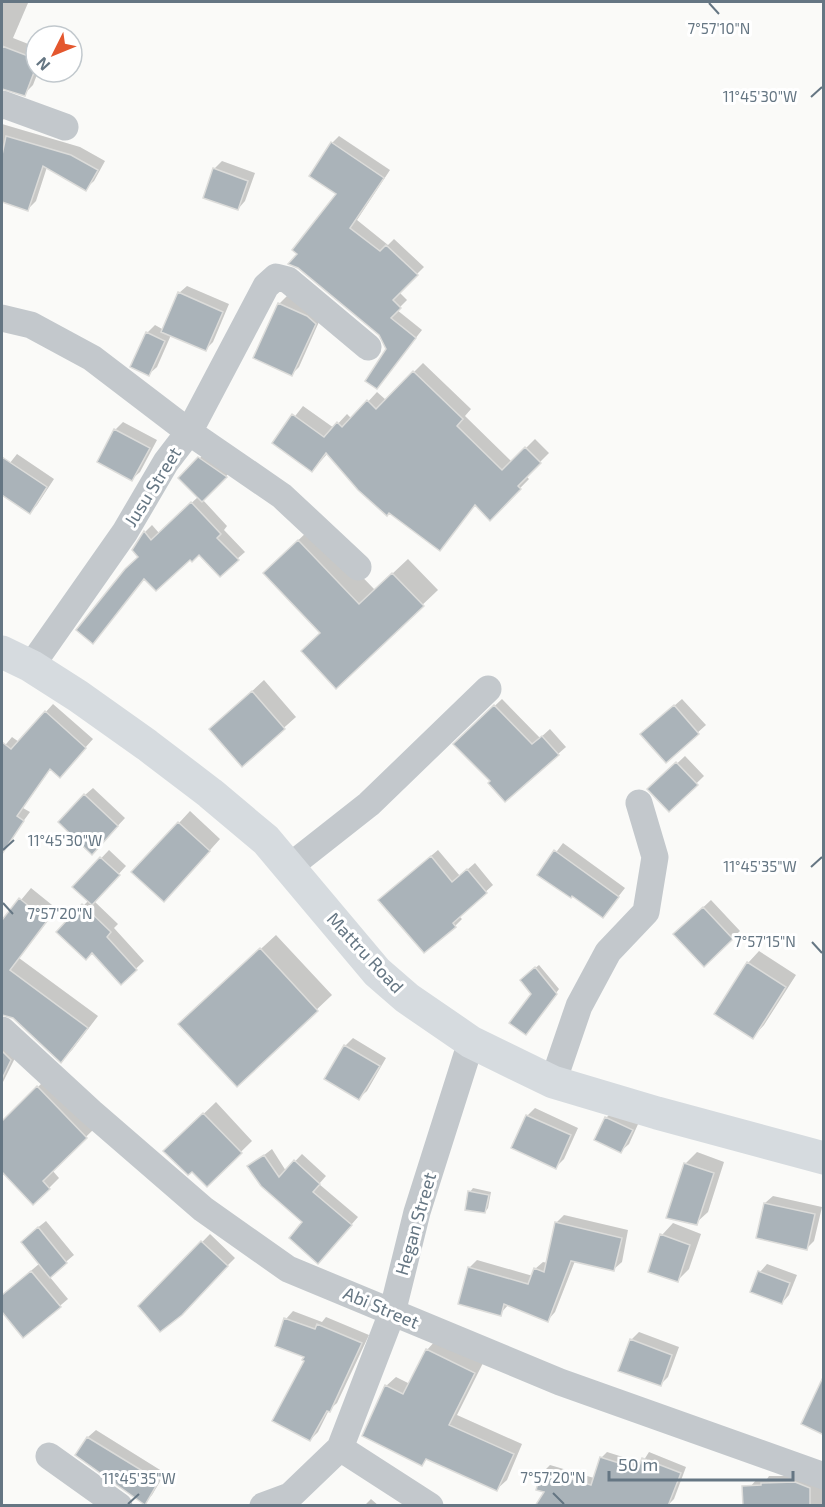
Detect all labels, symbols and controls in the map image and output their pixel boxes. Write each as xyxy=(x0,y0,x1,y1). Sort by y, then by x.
text: 7°57'10"N xyxy=(688,19,750,37)
north arrow xyxy=(24,24,84,84)
text: N xyxy=(32,54,54,75)
text: 11°45'30"W xyxy=(723,87,797,105)
street label: Jusu Street xyxy=(119,442,185,530)
text: 11°45'30"W xyxy=(28,831,102,849)
text: 11°45'35"W xyxy=(723,857,797,875)
text: 7°57'20"N xyxy=(27,904,93,922)
street label: Mattru Road xyxy=(323,907,409,997)
text: 7°57'15"N xyxy=(734,932,796,950)
street label: Hegan Street xyxy=(390,1170,440,1278)
street label: Abi Street xyxy=(340,1281,423,1333)
scale bar xyxy=(609,1444,794,1482)
text: 50 m xyxy=(618,1453,658,1475)
text: 7°57'20"N xyxy=(520,1468,586,1486)
text: 11°45'35"W xyxy=(102,1469,176,1487)

